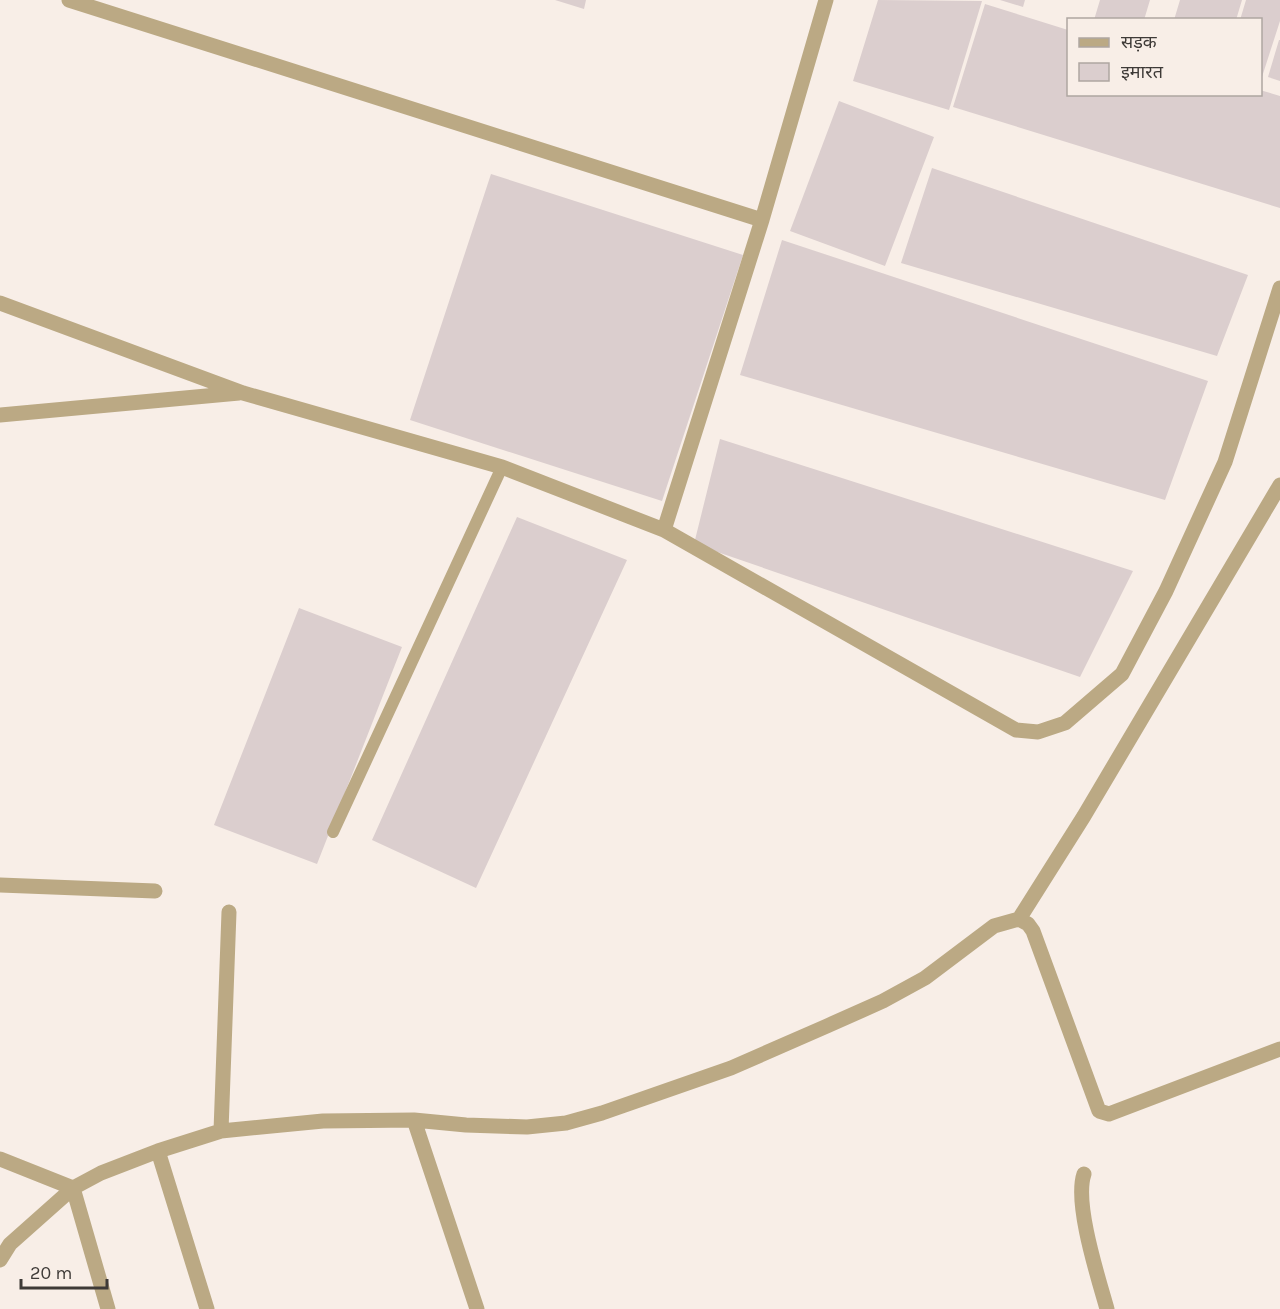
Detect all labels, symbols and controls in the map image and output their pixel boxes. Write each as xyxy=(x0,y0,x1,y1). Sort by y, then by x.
legend xyxy=(1067,18,1262,96)
text: सड़क xyxy=(1121,31,1158,53)
text: इमारत xyxy=(1121,61,1164,83)
scale bar xyxy=(21,1252,106,1290)
text: 20 m xyxy=(30,1262,72,1284)

